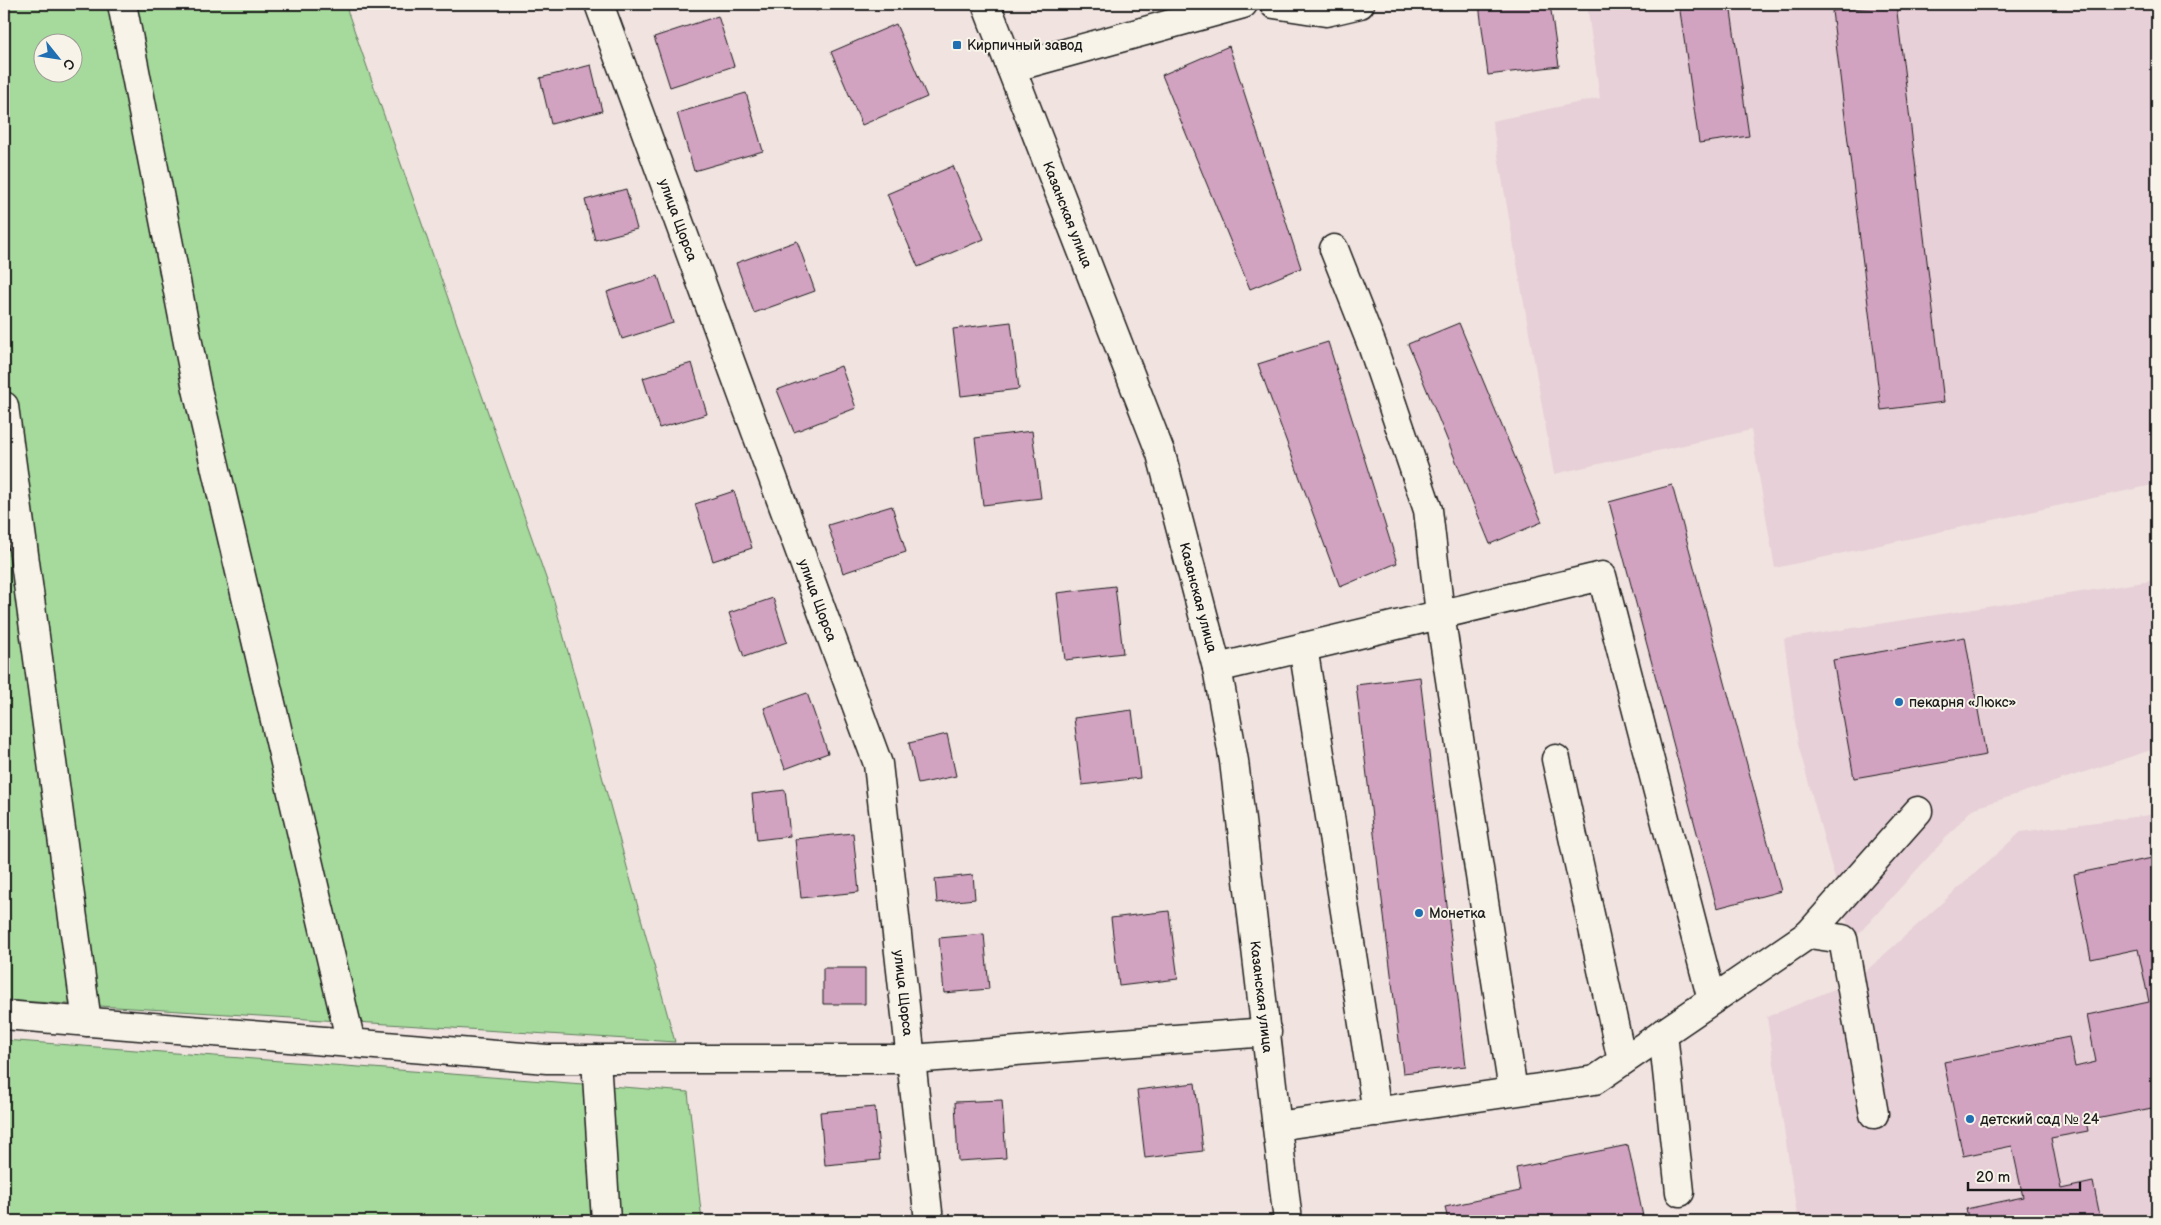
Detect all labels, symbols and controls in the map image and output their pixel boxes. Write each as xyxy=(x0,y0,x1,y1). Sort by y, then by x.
north arrow xyxy=(32,32,82,82)
place label: Кирпичный завод xyxy=(967,37,1083,54)
marker: Кирпичный завод xyxy=(951,39,963,51)
text: С xyxy=(59,56,79,73)
street label: Казанская улица xyxy=(1040,159,1097,271)
street label: улица Щорса xyxy=(655,176,701,264)
street label: Казанская улица xyxy=(1176,541,1221,655)
street label: улица Щорса xyxy=(795,557,841,644)
place label: пекарня «Люкс» xyxy=(1909,694,2017,711)
marker: пекарня «Люкс» xyxy=(1893,696,1905,708)
place label: Монетка xyxy=(1429,905,1486,922)
marker: Монетка xyxy=(1413,907,1425,919)
street label: Казанская улица xyxy=(1247,940,1277,1055)
street label: улица Щорса xyxy=(890,949,917,1038)
place label: детский сад № 24 xyxy=(1980,1111,2100,1128)
marker: детский сад № 24 xyxy=(1964,1113,1976,1125)
scale bar xyxy=(1968,1160,2081,1192)
text: 20 m xyxy=(1976,1168,2010,1187)

